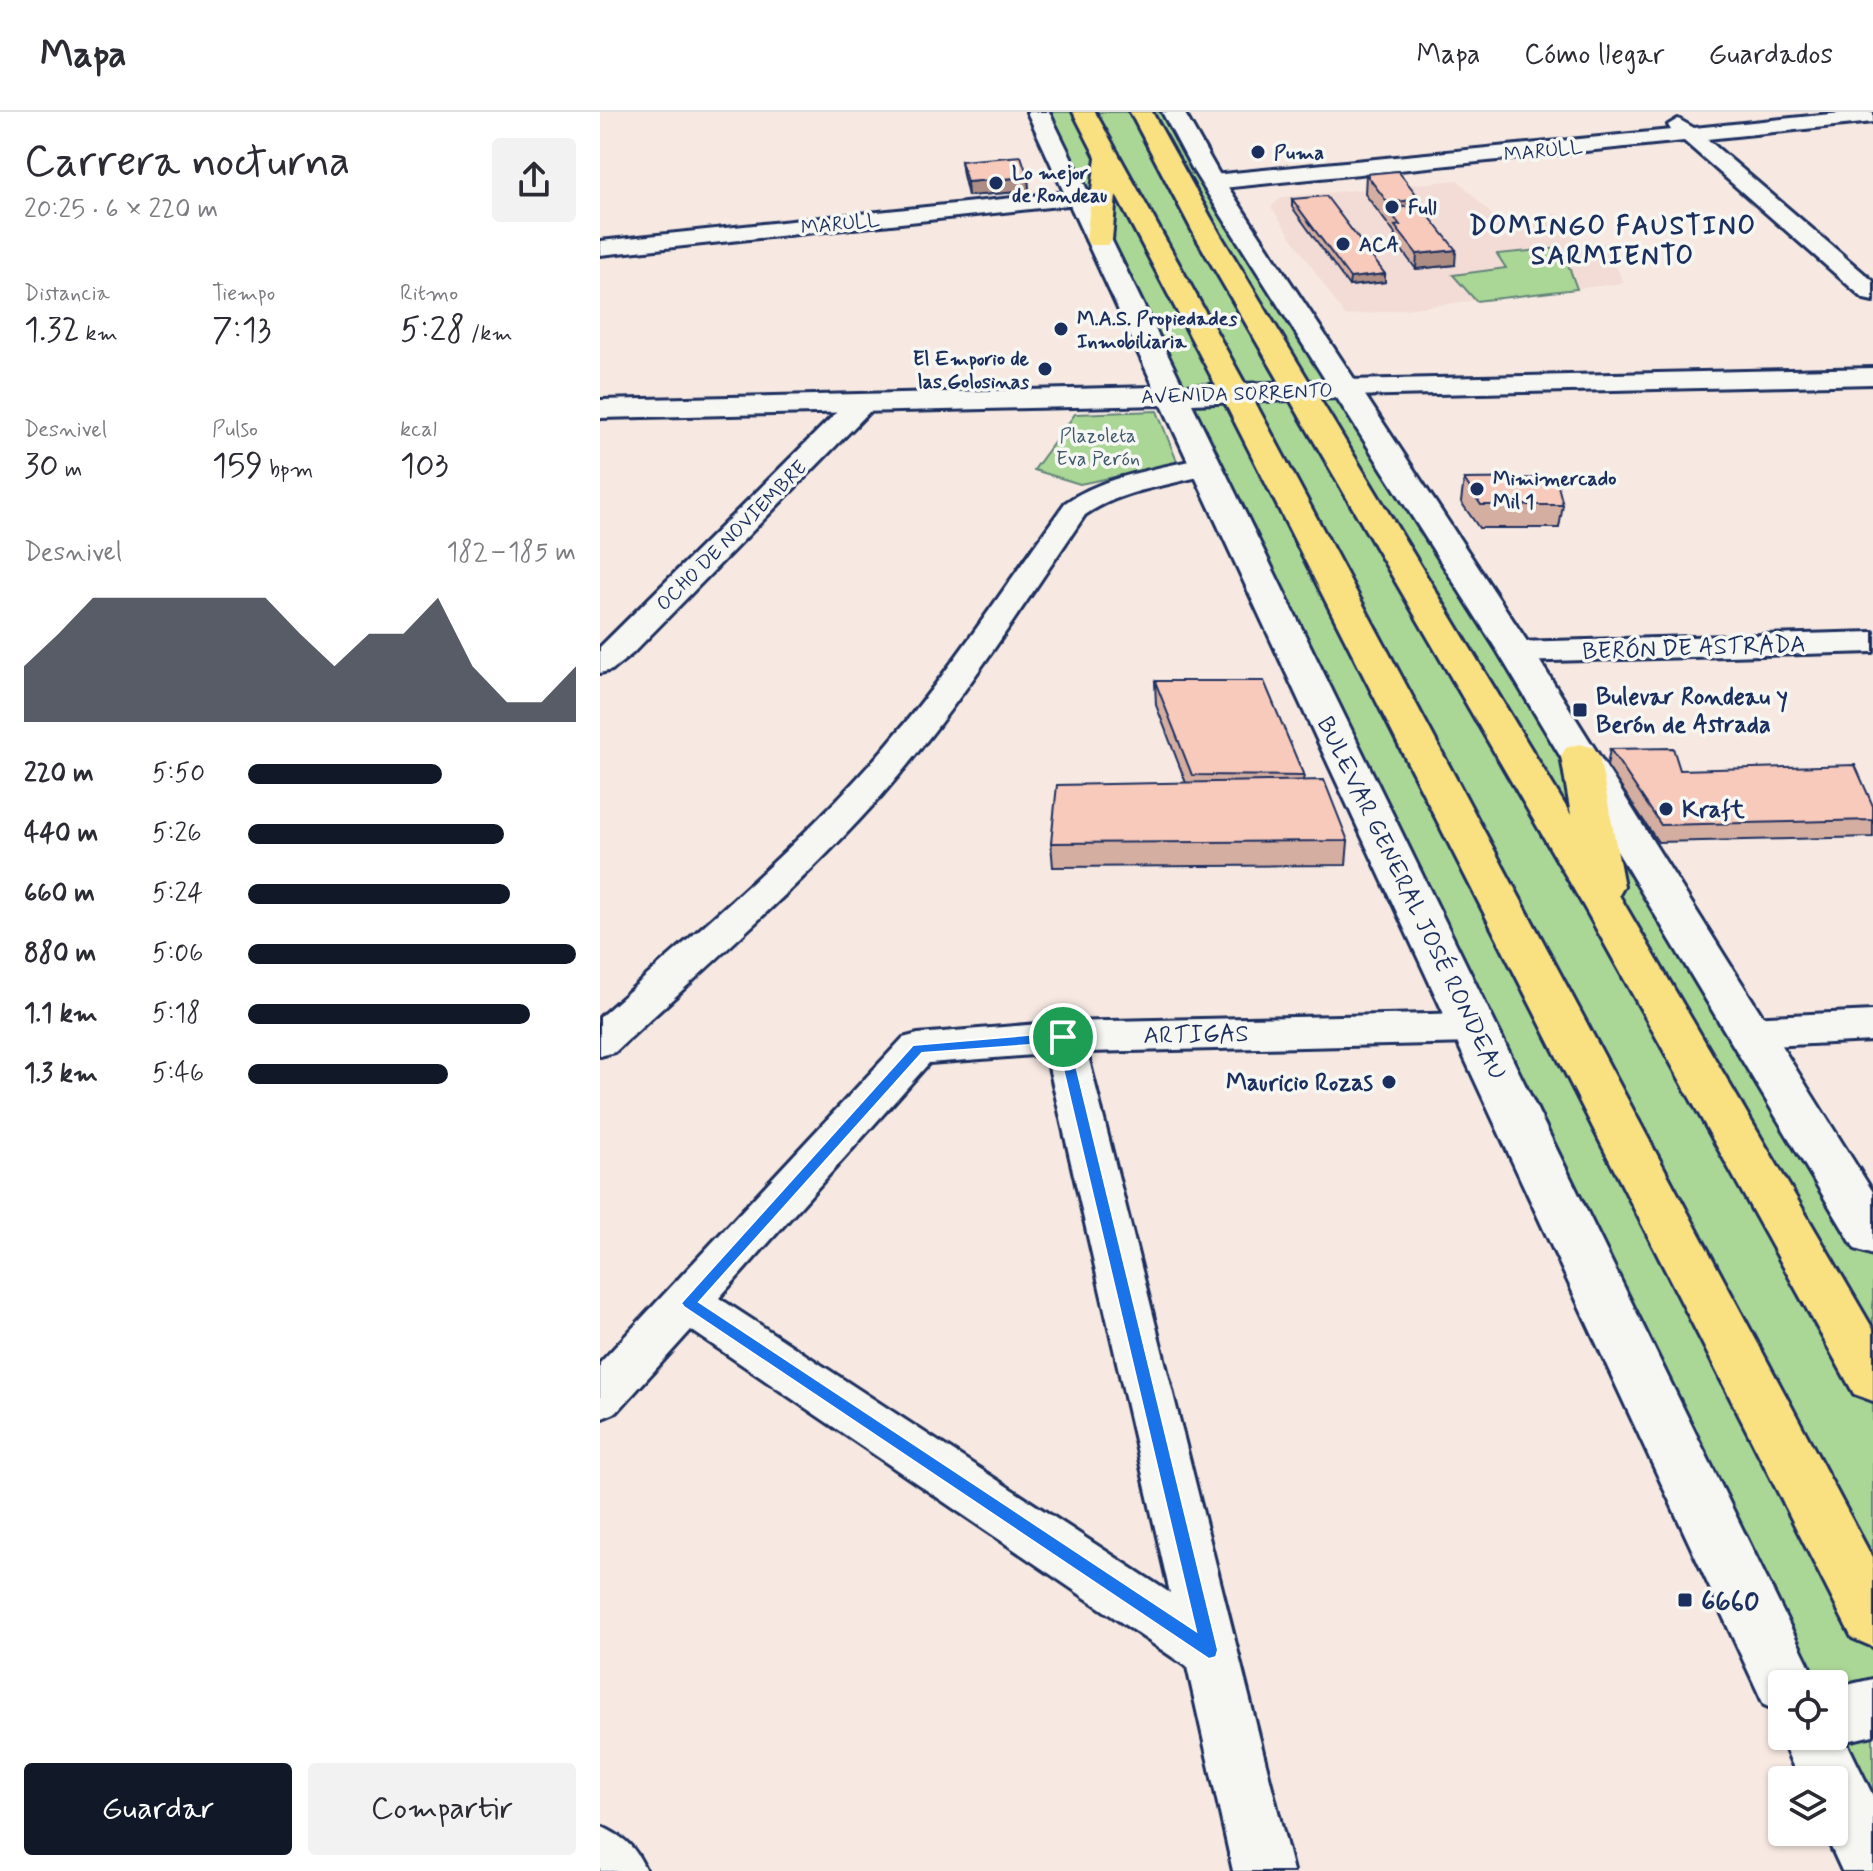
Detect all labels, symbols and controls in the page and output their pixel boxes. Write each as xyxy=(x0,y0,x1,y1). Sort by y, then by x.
text: Mapa xyxy=(40,31,127,80)
text: Mapa xyxy=(1417,37,1480,74)
text: Cómo llegar xyxy=(1524,37,1664,74)
text: Guardados xyxy=(1708,37,1833,74)
text: Carrera nocturna xyxy=(24,134,350,192)
street label: MARULL xyxy=(1503,134,1584,169)
button: share xyxy=(492,138,576,222)
place label: Puma xyxy=(1274,140,1324,167)
marker: Puma xyxy=(1249,143,1267,161)
place label: Lo mejor de Rondeau xyxy=(1012,160,1107,210)
marker: Lo mejor de Rondeau xyxy=(987,174,1005,192)
text: 20:25 · 6 × 220 m xyxy=(24,193,218,227)
place label: Full xyxy=(1408,195,1437,222)
marker: Full xyxy=(1383,198,1401,216)
street label: MARULL xyxy=(800,207,881,242)
district label: DOMINGO FAUSTINO SARMIENTO xyxy=(1469,210,1757,274)
place label: ACA xyxy=(1359,232,1399,259)
marker: ACA xyxy=(1334,235,1352,253)
text: Distancia xyxy=(24,280,110,308)
text: Tiempo xyxy=(212,280,275,308)
text: Ritmo xyxy=(400,280,458,308)
place label: M.A.S. Propiedades Inmobiliaria xyxy=(1077,306,1237,356)
text: 1.32 xyxy=(24,308,80,353)
text: 7:13 xyxy=(212,308,271,353)
text: 5:28 xyxy=(400,308,465,353)
text: km xyxy=(80,320,118,348)
text: /km xyxy=(465,320,512,348)
marker: M.A.S. Propiedades Inmobiliaria xyxy=(1052,320,1070,338)
place label: El Emporio de las Golosinas xyxy=(913,346,1030,396)
marker: El Emporio de las Golosinas xyxy=(1036,360,1054,378)
street label: AVENIDA SORRENTO xyxy=(1141,378,1333,411)
text: Desnivel xyxy=(24,416,107,444)
text: Pulso xyxy=(212,416,258,444)
text: kcal xyxy=(400,416,437,444)
park label: Plazoleta Eva Perón xyxy=(1056,423,1140,473)
text: 30 xyxy=(24,444,59,489)
text: 159 xyxy=(212,444,263,489)
text: 103 xyxy=(400,444,449,489)
street label: OCHO DE NOVIEMBRE xyxy=(651,455,813,617)
text: m xyxy=(59,456,82,484)
text: bpm xyxy=(263,456,313,484)
place label: Mimimercado Mil 1 xyxy=(1493,466,1616,516)
marker: Mimimercado Mil 1 xyxy=(1468,480,1486,498)
text: Desnivel xyxy=(24,536,122,570)
text: 182–185 m xyxy=(447,536,576,570)
street label: BERÓN DE ASTRADA xyxy=(1582,629,1806,668)
place label: Bulevar Rondeau y Berón de Astrada xyxy=(1596,682,1788,741)
marker: Bulevar Rondeau y Berón de Astrada xyxy=(1571,701,1589,719)
street label: BULEVAR GENERAL JOSÉ RONDEAU xyxy=(1309,711,1514,1085)
text: 220 m xyxy=(24,757,94,791)
text: 5:50 xyxy=(152,757,205,791)
place label: Kraft xyxy=(1682,795,1745,826)
marker: Kraft xyxy=(1657,800,1675,818)
text: 440 m xyxy=(24,817,98,851)
text: 5:26 xyxy=(152,817,202,851)
text: 660 m xyxy=(24,877,95,911)
text: 5:24 xyxy=(152,877,203,911)
text: 880 m xyxy=(24,937,96,971)
text: 5:06 xyxy=(152,937,203,971)
text: 1.1 km xyxy=(24,997,98,1031)
text: 5:18 xyxy=(152,997,200,1031)
pin xyxy=(1029,1003,1097,1071)
icon: arrive xyxy=(1041,1015,1085,1059)
street label: ARTIGAS xyxy=(1143,1019,1249,1052)
text: 1.3 km xyxy=(24,1057,98,1091)
text: 5:46 xyxy=(152,1057,204,1091)
place label: Mauricio Rozas xyxy=(1226,1068,1374,1099)
marker: Mauricio Rozas xyxy=(1380,1073,1398,1091)
place label: 6660 xyxy=(1701,1584,1760,1621)
marker: 6660 xyxy=(1676,1591,1694,1609)
map controls xyxy=(1768,1670,1848,1846)
button: locate xyxy=(1768,1670,1848,1750)
button: Guardar xyxy=(24,1763,292,1855)
button: Compartir xyxy=(308,1763,576,1855)
button: layers xyxy=(1768,1766,1848,1846)

